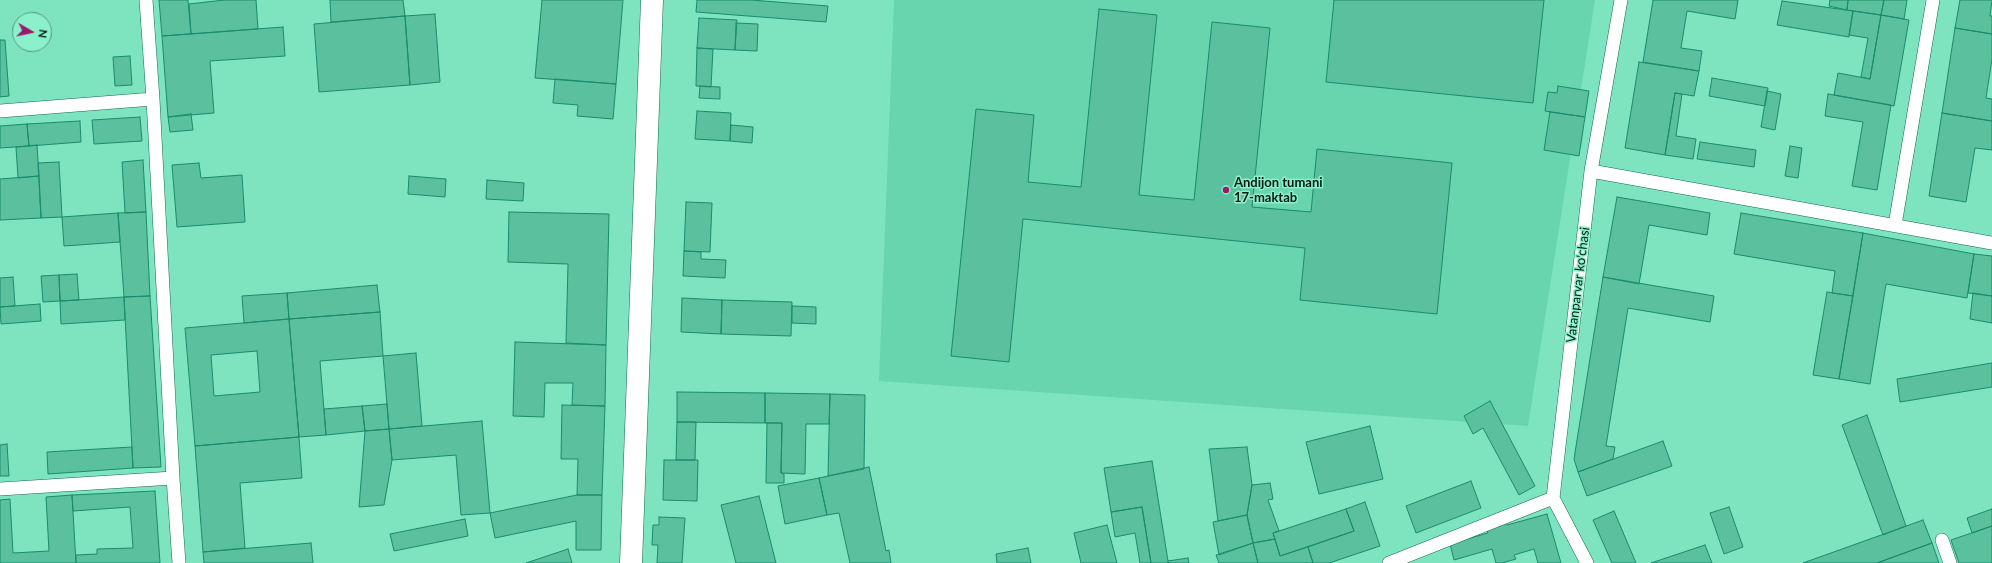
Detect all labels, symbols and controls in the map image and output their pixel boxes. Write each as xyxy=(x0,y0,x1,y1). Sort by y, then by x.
north arrow xyxy=(12,12,52,52)
text: N xyxy=(36,29,50,39)
place label: Andijon tumani 17-maktab xyxy=(1234,175,1323,206)
marker: Andijon tumani 17-maktab xyxy=(1221,185,1231,195)
street label: Vatanparvar ko'chasi xyxy=(1563,226,1593,344)

